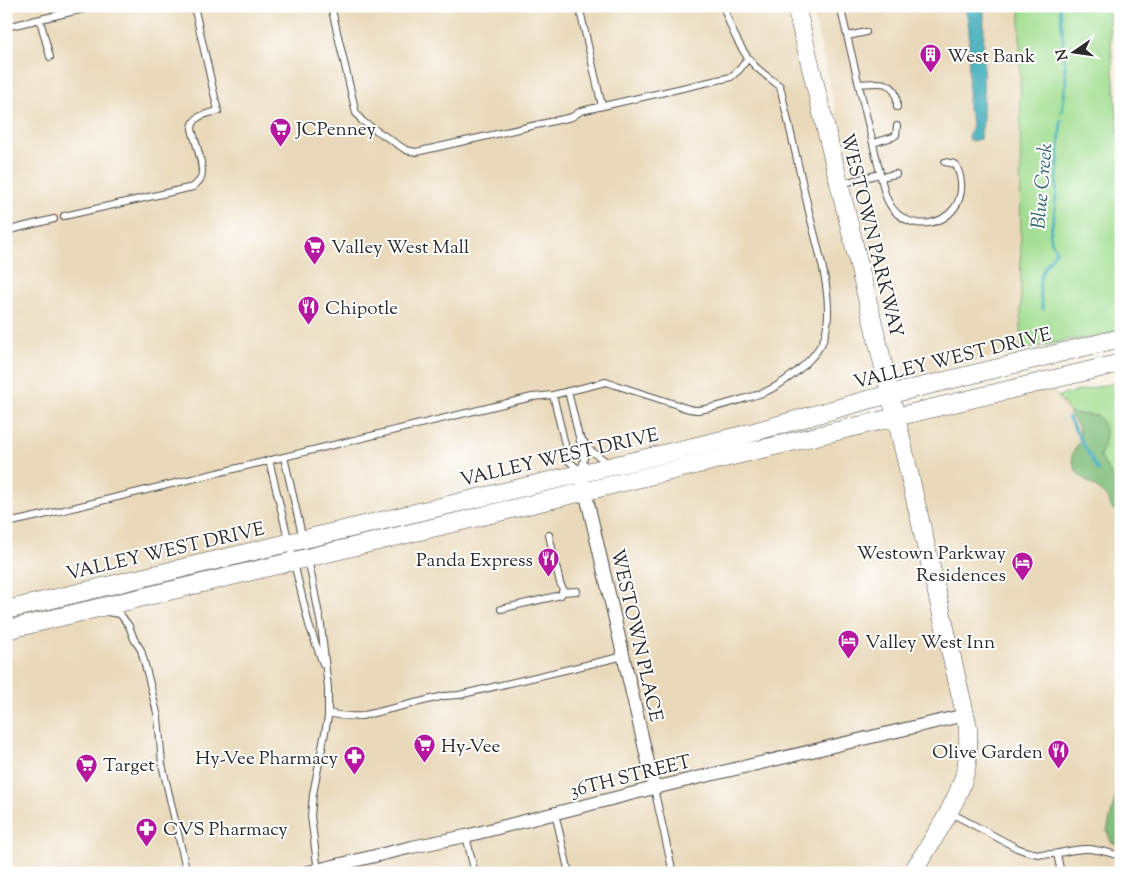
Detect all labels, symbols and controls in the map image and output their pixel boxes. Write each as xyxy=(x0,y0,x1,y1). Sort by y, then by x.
north arrow xyxy=(1050,28,1100,78)
building icon: West Bank xyxy=(919,43,943,74)
place label: West Bank xyxy=(947,44,1036,71)
text: N xyxy=(1052,47,1074,62)
supermarket icon: JCPenney xyxy=(268,116,292,147)
place label: JCPenney xyxy=(295,117,376,144)
street label: WESTOWN PARKWAY xyxy=(832,131,909,341)
water label: Blue Creek xyxy=(1025,142,1062,230)
supermarket icon: Valley West Mall xyxy=(303,234,327,265)
place label: Valley West Mall xyxy=(331,235,469,262)
restaurant icon: Chipotle xyxy=(297,295,321,326)
place label: Chipotle xyxy=(325,296,398,323)
street label: VALLEY WEST DRIVE xyxy=(851,322,1055,397)
street label: VALLEY WEST DRIVE xyxy=(458,422,662,494)
street label: VALLEY WEST DRIVE xyxy=(64,516,268,588)
place label: Westown Parkway Residences xyxy=(856,541,1007,590)
street label: WESTOWN PLACE xyxy=(603,546,669,725)
restaurant icon: Panda Express xyxy=(537,547,561,578)
place label: Panda Express xyxy=(416,548,533,575)
hotel icon: Westown Parkway Residences xyxy=(1010,551,1034,582)
hotel icon: Valley West Inn xyxy=(837,629,861,660)
place label: Valley West Inn xyxy=(865,630,995,657)
supermarket icon: Hy-Vee xyxy=(413,733,437,764)
place label: Hy-Vee xyxy=(441,734,501,761)
restaurant icon: Olive Garden xyxy=(1047,739,1071,770)
place label: Olive Garden xyxy=(932,740,1043,767)
pharmacy icon: Hy-Vee Pharmacy xyxy=(342,745,366,776)
place label: Hy-Vee Pharmacy xyxy=(195,746,339,773)
street label: 36TH STREET xyxy=(567,749,694,806)
supermarket icon: Target xyxy=(75,752,99,783)
place label: Target xyxy=(103,753,155,780)
pharmacy icon: CVS Pharmacy xyxy=(135,816,159,847)
place label: CVS Pharmacy xyxy=(163,817,288,844)

